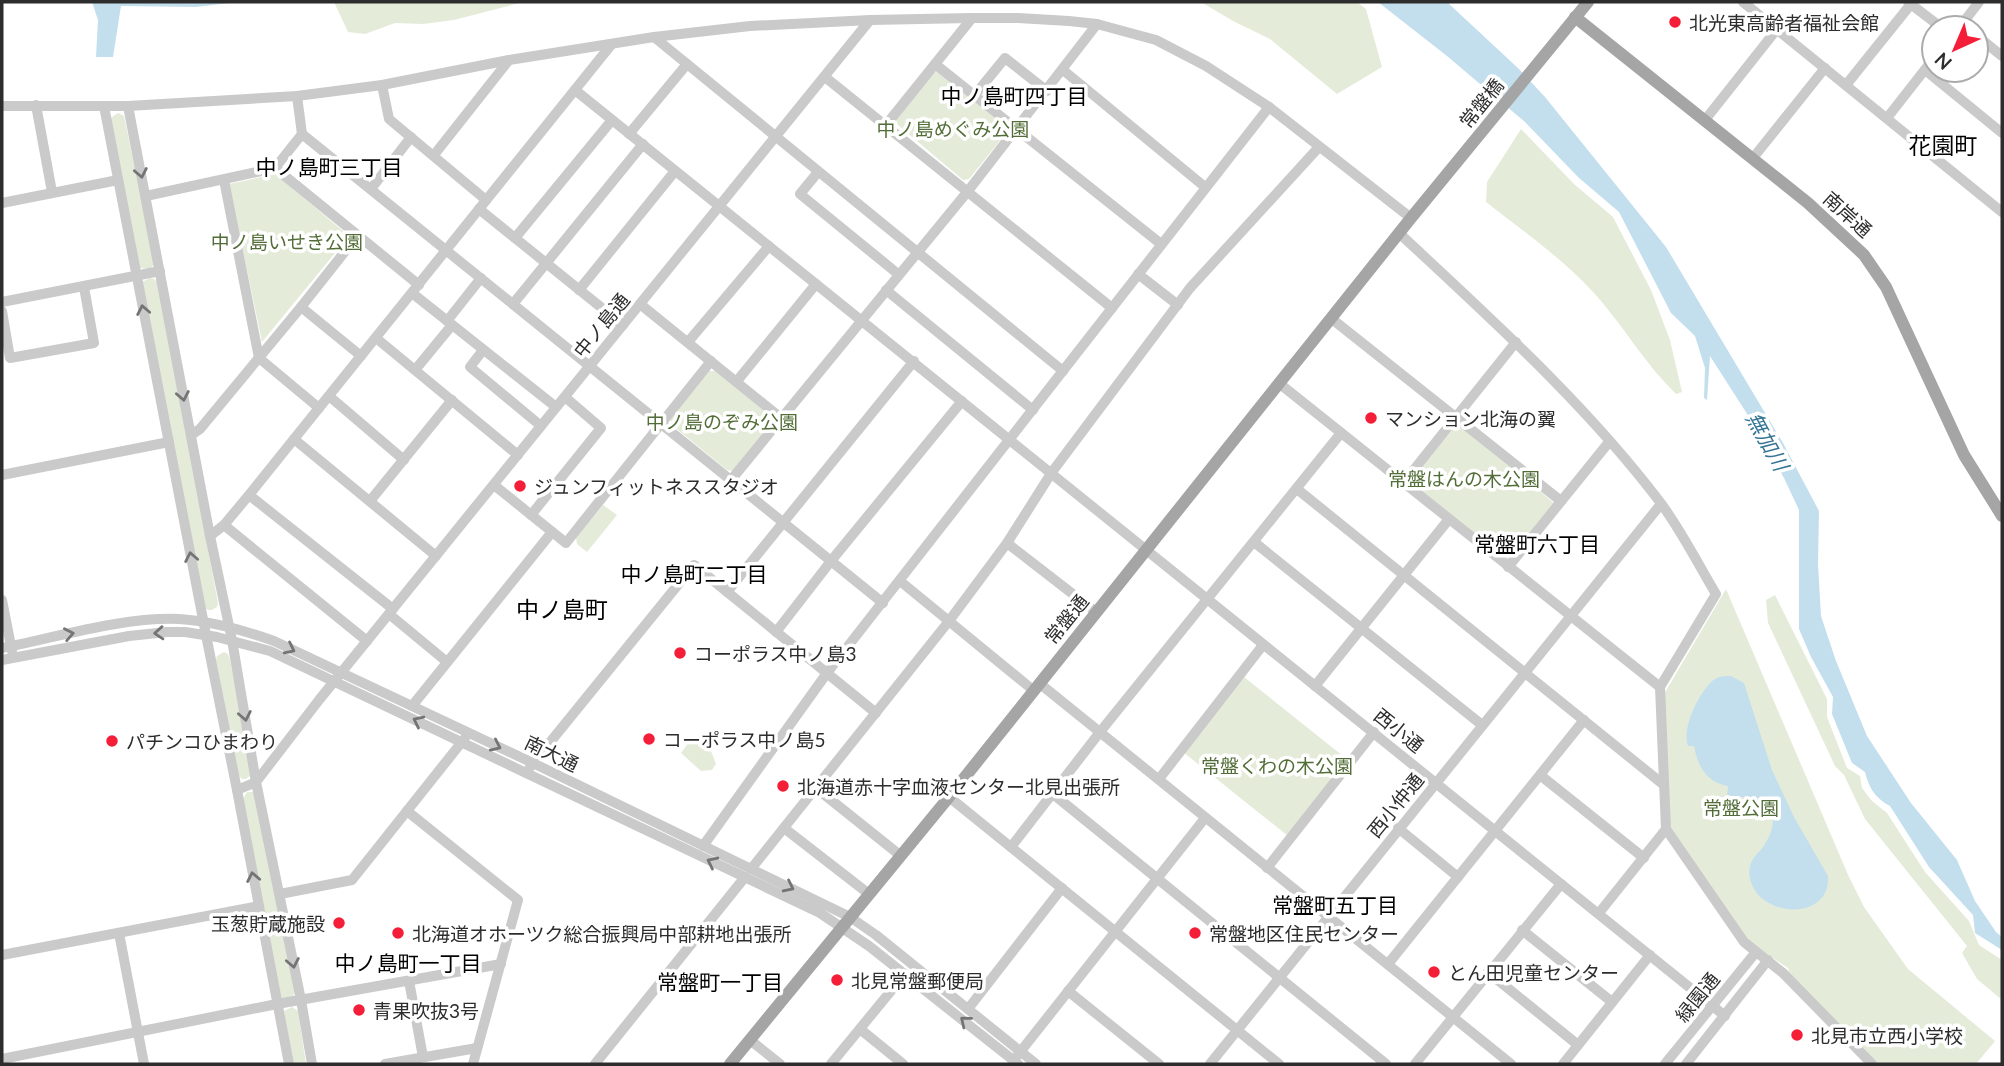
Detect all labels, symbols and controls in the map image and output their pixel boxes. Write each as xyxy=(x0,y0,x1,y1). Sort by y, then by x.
place label: 北光東高齢者福祉会館 xyxy=(1689,11,1879,34)
marker: 北光東高齢者福祉会館 xyxy=(1667,14,1683,30)
north arrow xyxy=(1920,14,1990,84)
text: N xyxy=(1930,48,1956,75)
street label: 常盤橋 xyxy=(1454,74,1508,132)
district label: 中ノ島町四丁目 xyxy=(941,83,1088,108)
park label: 中ノ島めぐみ公園 xyxy=(877,117,1029,140)
district label: 花園町 xyxy=(1909,131,1978,159)
district label: 中ノ島町三丁目 xyxy=(256,154,403,179)
one-way arrow xyxy=(133,167,148,179)
street label: 南岸通 xyxy=(1819,186,1877,242)
park label: 中ノ島いせき公園 xyxy=(211,230,363,253)
street label: 中ノ島通 xyxy=(568,288,634,362)
one-way arrow xyxy=(136,304,151,316)
one-way arrow xyxy=(175,390,190,402)
place label: マンション北海の翼 xyxy=(1385,407,1556,430)
water label: 無加川 xyxy=(1742,407,1795,476)
park label: 中ノ島のぞみ公園 xyxy=(646,410,798,433)
marker: マンション北海の翼 xyxy=(1363,410,1379,426)
park label: 常盤はんの木公園 xyxy=(1388,467,1540,490)
place label: ジュンフィットネススタジオ xyxy=(534,475,779,498)
marker: ジュンフィットネススタジオ xyxy=(512,478,528,494)
district label: 常盤町六丁目 xyxy=(1474,531,1600,556)
one-way arrow xyxy=(184,551,199,563)
district label: 中ノ島町二丁目 xyxy=(621,561,768,586)
street label: 常盤通 xyxy=(1039,590,1093,648)
district label: 中ノ島町 xyxy=(516,595,608,623)
one-way arrow xyxy=(154,625,165,640)
one-way arrow xyxy=(63,628,75,643)
one-way arrow xyxy=(283,640,295,654)
place label: コーポラス中ノ島3 xyxy=(694,642,857,665)
marker: コーポラス中ノ島3 xyxy=(672,645,688,661)
street label: 西小通 xyxy=(1370,703,1428,757)
one-way arrow xyxy=(237,710,252,722)
one-way arrow xyxy=(413,716,425,730)
place label: コーポラス中ノ島5 xyxy=(663,728,826,751)
place label: パチンコひまわり xyxy=(126,730,278,753)
street label: 南大通 xyxy=(521,730,583,776)
marker: コーポラス中ノ島5 xyxy=(641,731,657,747)
marker: パチンコひまわり xyxy=(104,733,120,749)
one-way arrow xyxy=(489,738,501,752)
park label: 常盤くわの木公園 xyxy=(1201,754,1353,777)
street label: 西小仲通 xyxy=(1362,768,1428,842)
place label: 北海道赤十字血液センター北見出張所 xyxy=(797,775,1120,798)
marker: 北海道赤十字血液センター北見出張所 xyxy=(775,778,791,794)
park label: 常盤公園 xyxy=(1703,796,1779,819)
one-way arrow xyxy=(707,856,719,870)
one-way arrow xyxy=(247,871,262,883)
one-way arrow xyxy=(782,879,794,893)
district label: 常盤町五丁目 xyxy=(1272,892,1398,917)
place label: 玉葱貯蔵施設 xyxy=(211,912,325,935)
marker: 玉葱貯蔵施設 xyxy=(331,915,347,931)
place label: 北海道オホーツク総合振興局中部耕地出張所 xyxy=(412,922,792,945)
place label: 常盤地区住民センター xyxy=(1209,922,1399,945)
marker: 北海道オホーツク総合振興局中部耕地出張所 xyxy=(390,925,406,941)
marker: 常盤地区住民センター xyxy=(1187,925,1203,941)
district label: 中ノ島町一丁目 xyxy=(335,950,482,975)
one-way arrow xyxy=(285,957,300,969)
place label: とん田児童センター xyxy=(1448,961,1619,984)
marker: とん田児童センター xyxy=(1426,964,1442,980)
street label: 緑園通 xyxy=(1670,968,1724,1026)
district label: 常盤町一丁目 xyxy=(657,969,783,994)
place label: 北見常盤郵便局 xyxy=(851,969,984,992)
marker: 北見常盤郵便局 xyxy=(829,972,845,988)
place label: 青果吹抜3号 xyxy=(373,999,479,1022)
marker: 青果吹抜3号 xyxy=(351,1002,367,1018)
one-way arrow xyxy=(960,1017,972,1030)
place label: 北見市立西小学校 xyxy=(1811,1024,1963,1047)
marker: 北見市立西小学校 xyxy=(1789,1027,1805,1043)

